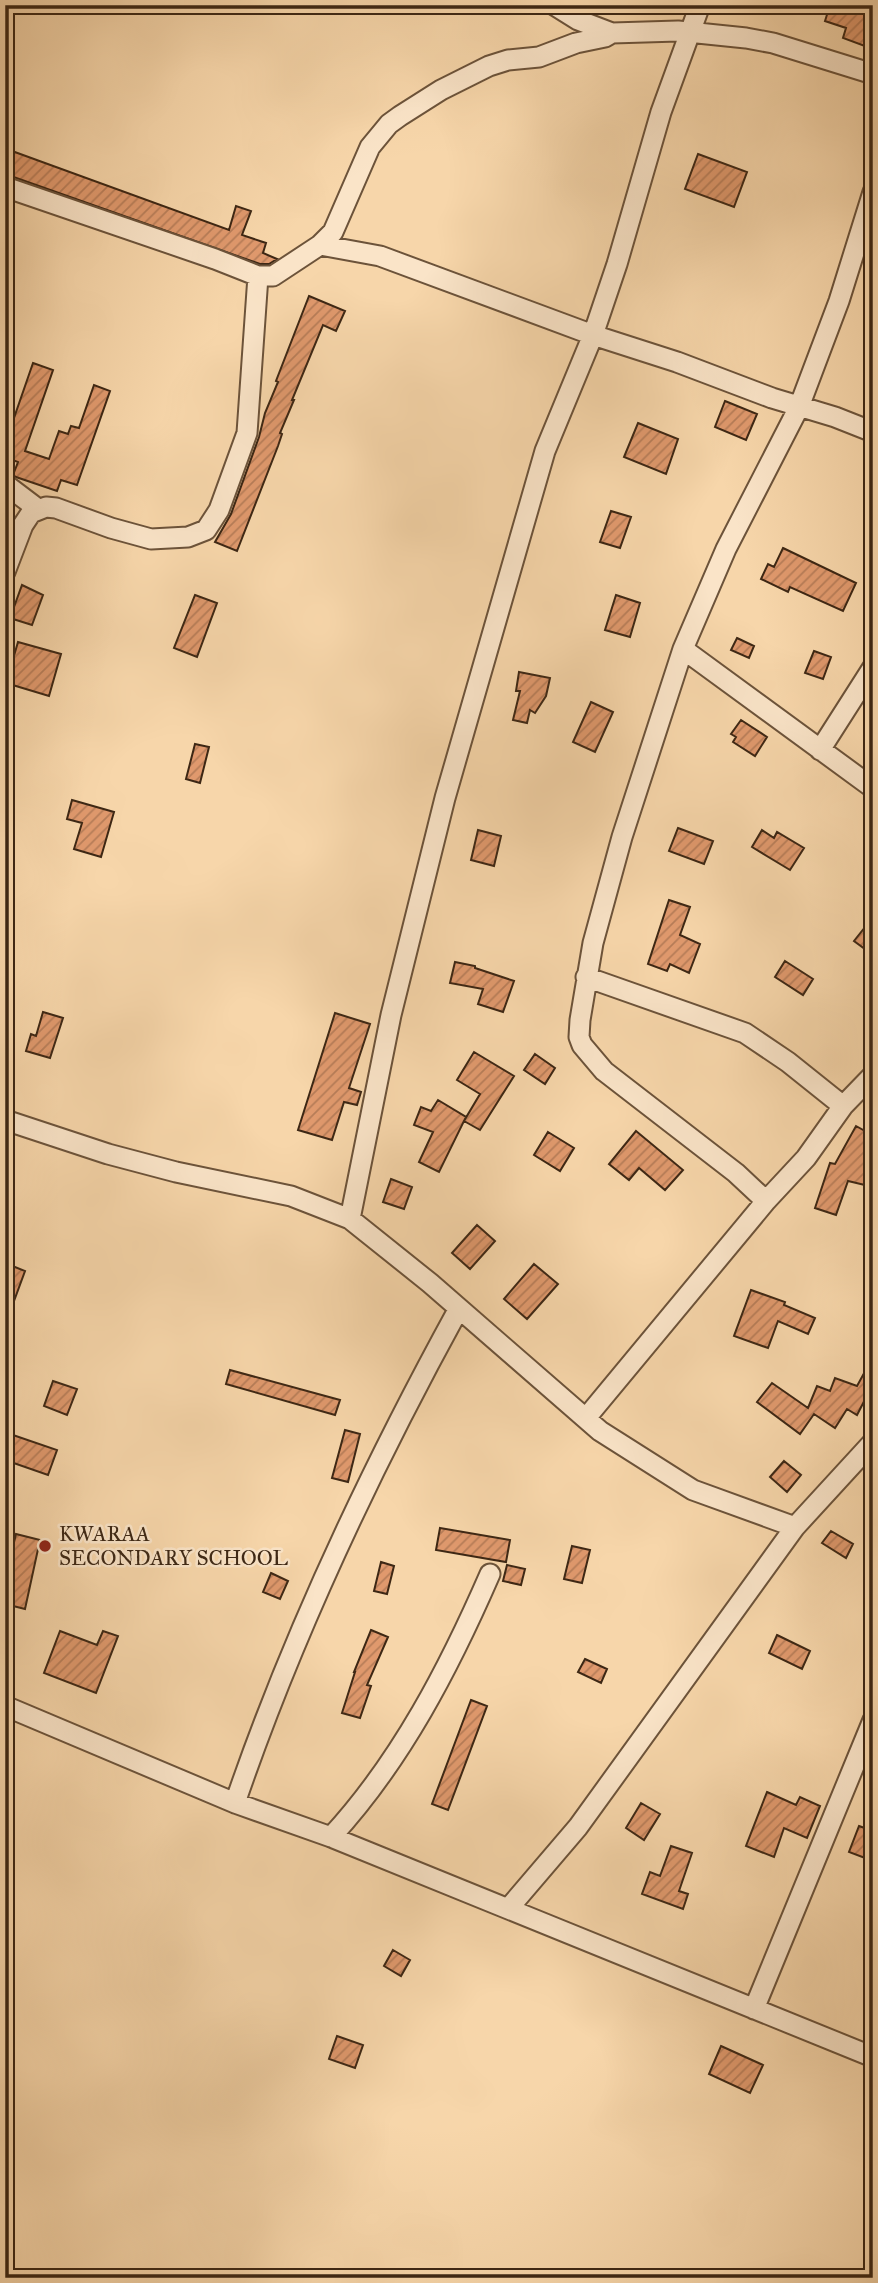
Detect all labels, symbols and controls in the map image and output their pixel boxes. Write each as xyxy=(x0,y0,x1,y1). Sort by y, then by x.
place label: KWARAA SECONDARY SCHOOL xyxy=(59,1521,289,1571)
marker: KWARAA SECONDARY SCHOOL xyxy=(37,1538,53,1554)

